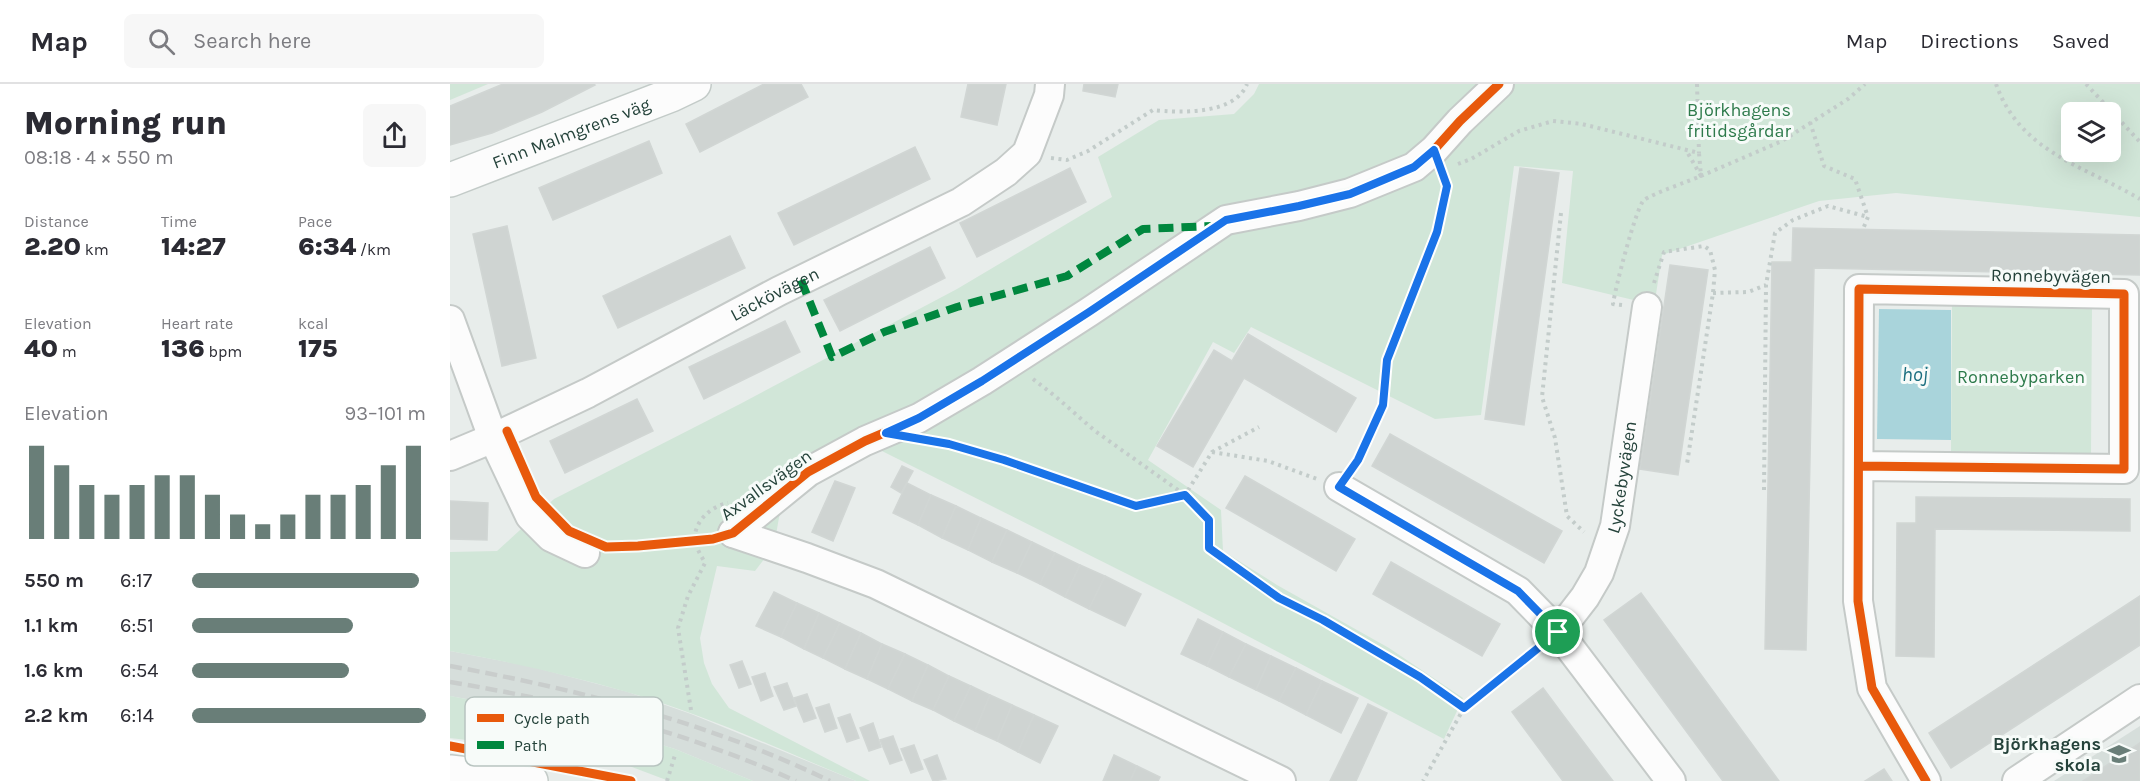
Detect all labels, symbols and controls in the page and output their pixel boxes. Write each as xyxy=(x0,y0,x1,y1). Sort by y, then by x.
search box xyxy=(124,14,544,68)
text: Map xyxy=(30,25,88,58)
icon: search xyxy=(145,25,178,58)
text: Search here xyxy=(193,28,311,54)
text: Map xyxy=(1846,29,1887,53)
text: Directions xyxy=(1920,29,2019,53)
text: Saved xyxy=(2052,29,2110,53)
street label: Finn Malmgrens väg xyxy=(489,93,654,174)
park label: Björkhagens fritidsgårdar xyxy=(1687,99,1791,142)
map controls xyxy=(2061,102,2121,162)
button: layers xyxy=(2061,102,2121,162)
text: Morning run xyxy=(24,104,227,142)
button: share xyxy=(363,104,426,167)
text: 08:18 · 4 × 550 m xyxy=(24,146,174,169)
text: Distance xyxy=(24,212,89,231)
text: Time xyxy=(161,212,197,231)
text: Pace xyxy=(298,212,332,231)
text: 2.20 xyxy=(24,231,81,262)
text: 14:27 xyxy=(161,231,226,262)
text: 6:34 xyxy=(298,231,356,262)
text: km xyxy=(81,240,109,259)
text: /km xyxy=(356,240,391,259)
street label: Läckövägen xyxy=(726,262,823,326)
street label: Ronnebyvägen xyxy=(1991,264,2111,288)
text: Elevation xyxy=(24,314,92,333)
text: Heart rate xyxy=(161,314,233,333)
text: kcal xyxy=(298,314,329,333)
text: 40 xyxy=(24,333,58,364)
text: 136 xyxy=(161,333,205,364)
text: 175 xyxy=(298,333,337,364)
text: m xyxy=(58,342,77,361)
text: bpm xyxy=(205,342,242,361)
water label: hoj xyxy=(1902,363,1929,386)
park label: Ronnebyparken xyxy=(1957,366,2085,388)
text: Elevation xyxy=(24,402,109,425)
text: 93–101 m xyxy=(345,402,426,425)
street label: Lyckebyvägen xyxy=(1602,419,1641,536)
street label: Axvallsvägen xyxy=(716,445,816,525)
text: 550 m xyxy=(24,569,84,592)
text: 6:17 xyxy=(120,569,152,592)
pin xyxy=(1532,606,1583,657)
text: 1.1 km xyxy=(24,614,78,637)
text: 6:51 xyxy=(120,614,154,637)
icon: arrive xyxy=(1541,615,1574,648)
text: 1.6 km xyxy=(24,659,83,682)
text: 6:54 xyxy=(120,659,159,682)
legend xyxy=(465,697,663,766)
text: 2.2 km xyxy=(24,704,88,727)
text: 6:14 xyxy=(120,704,154,727)
text: Cycle path xyxy=(514,709,590,728)
place label: Björkhagens skola xyxy=(1993,733,2101,776)
text: Path xyxy=(514,736,547,755)
school or university icon: Björkhagens skola xyxy=(2106,741,2132,767)

